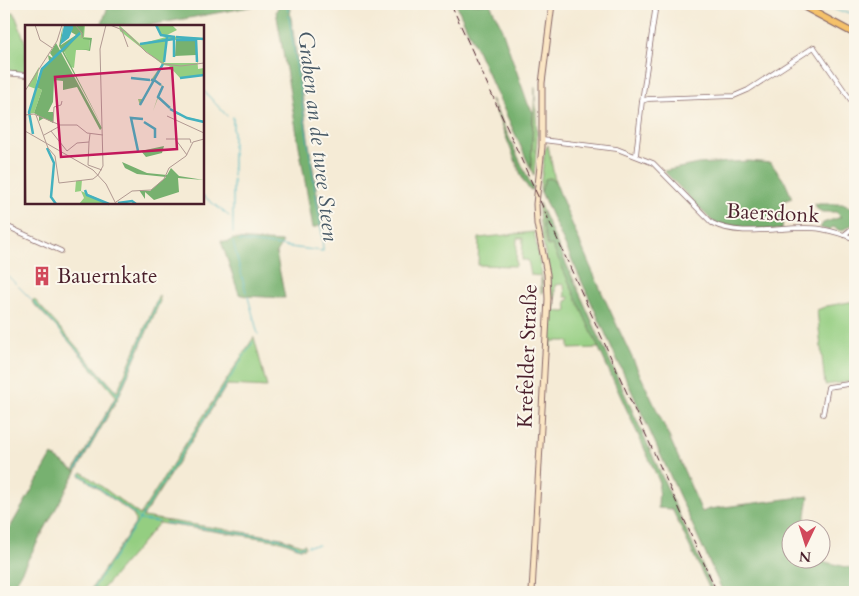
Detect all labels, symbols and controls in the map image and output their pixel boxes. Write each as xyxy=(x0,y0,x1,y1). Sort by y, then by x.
inset map xyxy=(25,25,204,204)
water label: Graben an de twee Steen xyxy=(290,30,346,243)
street label: Baersdonk xyxy=(726,197,821,230)
place label: Bauernkate xyxy=(57,262,158,291)
building icon: Bauernkate xyxy=(31,265,53,287)
street label: Krefelder Straße xyxy=(510,284,545,429)
north arrow xyxy=(782,518,832,568)
text: N xyxy=(798,547,812,566)

